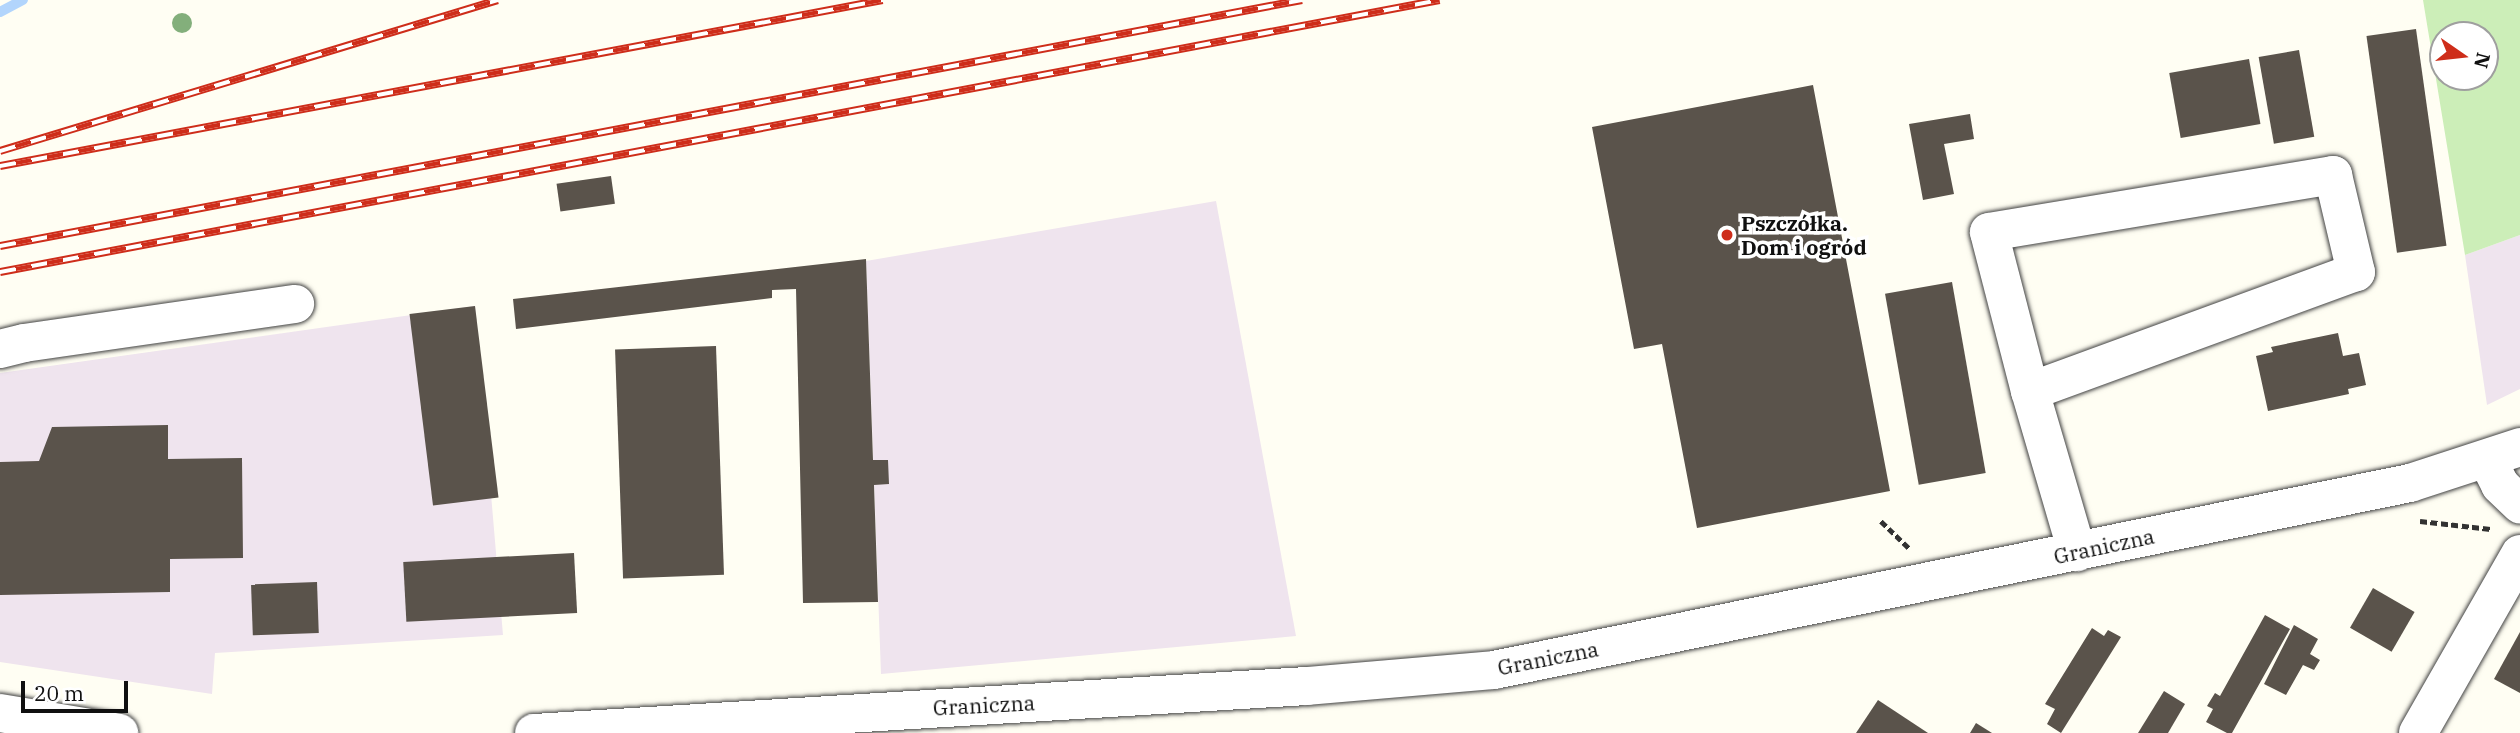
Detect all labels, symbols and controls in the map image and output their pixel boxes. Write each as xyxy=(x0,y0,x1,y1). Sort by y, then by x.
north arrow xyxy=(2429,21,2499,91)
text: N xyxy=(2469,50,2496,71)
place label: Pszczółka. Dom i ogród xyxy=(1741,210,1867,260)
marker: Pszczółka. Dom i ogród xyxy=(1719,227,1735,243)
street label: Graniczna xyxy=(2051,523,2157,569)
street label: Graniczna xyxy=(1495,636,1601,680)
scale bar xyxy=(24,666,131,710)
text: 20 m xyxy=(34,679,84,707)
street label: Graniczna xyxy=(932,690,1036,720)

